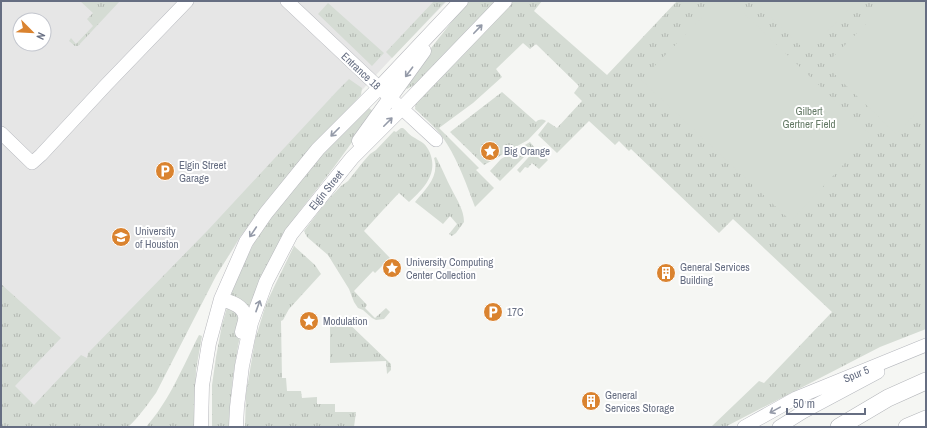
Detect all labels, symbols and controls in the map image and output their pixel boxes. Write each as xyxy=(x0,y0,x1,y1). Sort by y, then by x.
north arrow xyxy=(12,12,52,52)
one-way arrow xyxy=(473,24,483,34)
text: N xyxy=(33,30,49,42)
street label: Entrance 18 xyxy=(338,49,384,93)
one-way arrow xyxy=(404,66,413,77)
park label: Gilbert Gertner Field xyxy=(782,104,836,131)
one-way arrow xyxy=(383,117,393,127)
one-way arrow xyxy=(330,127,340,137)
place icon: Big Orange xyxy=(479,140,501,162)
place label: Big Orange xyxy=(504,144,550,158)
place label: Elgin Street Garage xyxy=(179,158,227,185)
parking icon: Elgin Street Garage xyxy=(154,160,176,182)
street label: Elgin Street xyxy=(306,167,347,213)
place label: University of Houston xyxy=(135,224,179,251)
school or university icon: University of Houston xyxy=(110,226,132,248)
one-way arrow xyxy=(249,226,257,237)
place label: University Computing Center Collection xyxy=(406,255,493,282)
place icon: University Computing Center Collection xyxy=(381,257,403,279)
place label: General Services Building xyxy=(680,260,750,287)
building icon: General Services Building xyxy=(655,262,677,284)
one-way arrow xyxy=(254,301,262,313)
parking icon: 17C xyxy=(482,301,504,323)
place label: 17C xyxy=(507,305,524,319)
place icon: Modulation xyxy=(298,310,320,332)
place label: Modulation xyxy=(323,314,368,328)
street label: Spur 5 xyxy=(841,363,871,385)
place label: General Services Storage xyxy=(605,388,674,415)
building icon: General Services Storage xyxy=(580,390,602,412)
scale bar xyxy=(787,390,865,416)
text: 50 m xyxy=(793,396,815,412)
one-way arrow xyxy=(769,406,781,414)

